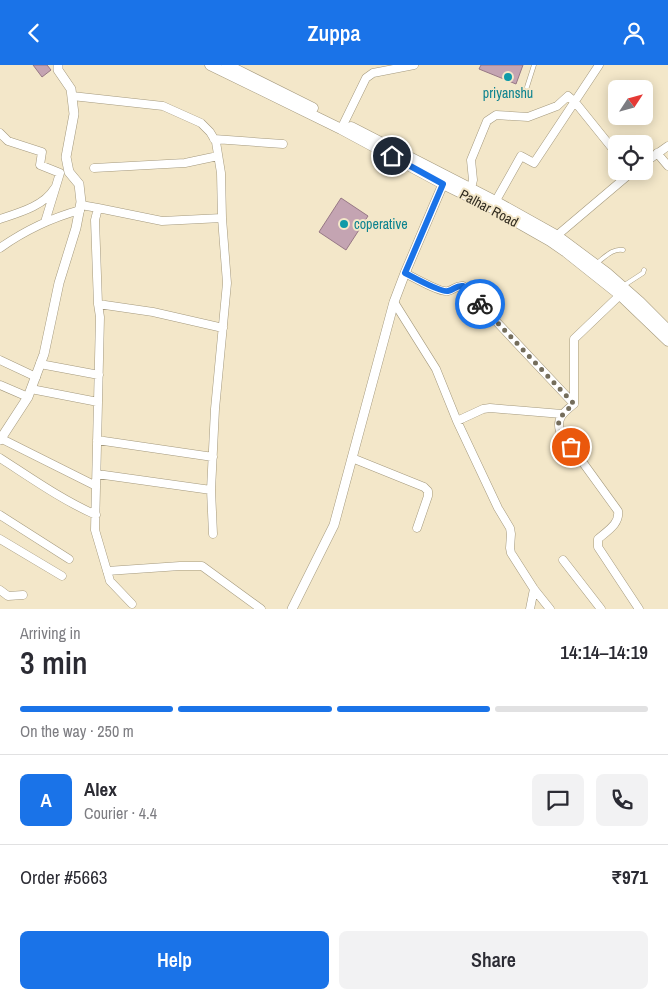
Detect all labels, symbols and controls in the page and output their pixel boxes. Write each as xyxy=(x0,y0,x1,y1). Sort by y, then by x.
text: Zuppa xyxy=(307,18,361,48)
icon: back xyxy=(20,19,48,47)
icon: person xyxy=(620,19,648,47)
marker: priyanshu xyxy=(502,71,514,83)
north arrow xyxy=(608,80,652,125)
map controls xyxy=(608,80,653,180)
place label: priyanshu xyxy=(483,84,533,102)
pin xyxy=(371,135,413,177)
button: locate xyxy=(608,135,653,180)
icon: home xyxy=(378,142,406,170)
street label: Palhar Road xyxy=(457,185,521,231)
place label: coperative xyxy=(354,215,408,233)
marker: coperative xyxy=(338,218,350,230)
courier xyxy=(455,279,505,329)
icon: bike xyxy=(466,290,494,318)
pin xyxy=(550,426,592,468)
icon: bag xyxy=(557,433,585,461)
text: Arriving in xyxy=(20,622,81,644)
text: 14:14–14:19 xyxy=(560,639,648,665)
text: 3 min xyxy=(20,641,88,684)
text: On the way · 250 m xyxy=(20,720,134,742)
button: chat xyxy=(532,774,584,826)
button: phone xyxy=(596,774,648,826)
text: Alex xyxy=(84,776,117,802)
text: A xyxy=(40,787,52,813)
text: Courier · 4.4 xyxy=(84,802,157,824)
text: Order #5663 xyxy=(20,864,107,890)
text: ₹971 xyxy=(611,864,648,890)
button: Help xyxy=(20,931,329,989)
button: Share xyxy=(339,931,648,989)

